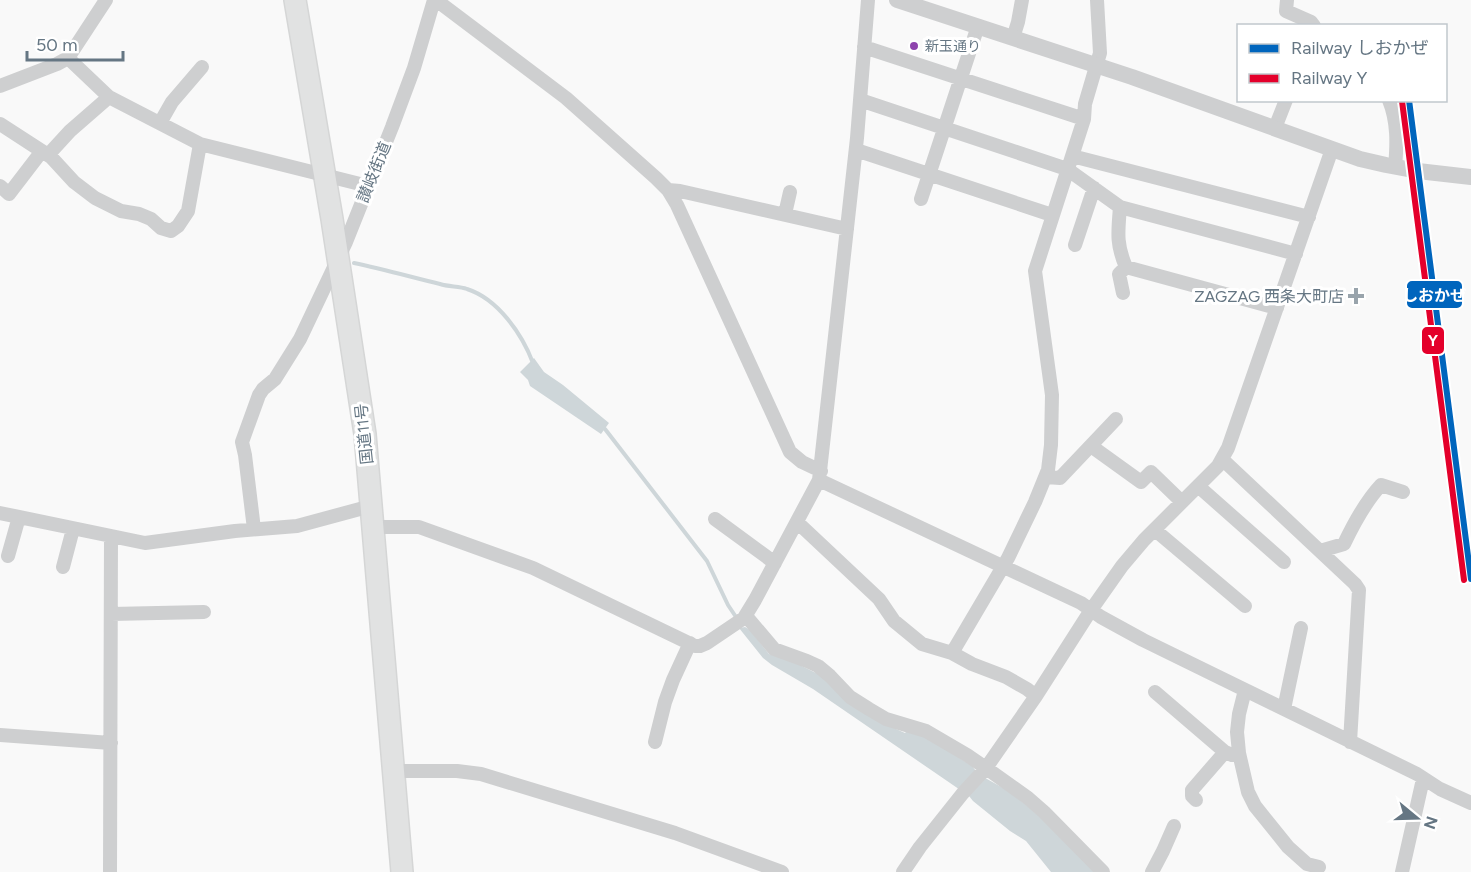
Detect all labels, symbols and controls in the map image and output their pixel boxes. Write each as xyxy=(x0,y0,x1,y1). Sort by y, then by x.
scale bar xyxy=(27,24,123,62)
legend xyxy=(1237,24,1447,102)
text: 50 m xyxy=(36,34,78,56)
text: Railway しおかぜ xyxy=(1291,37,1428,59)
place label: 新玉通り xyxy=(925,38,981,55)
marker: 新玉通り xyxy=(908,40,920,52)
text: Railway Y xyxy=(1291,67,1367,89)
street label: 讃岐街道 xyxy=(353,139,395,205)
line badge: しおかぜ xyxy=(1406,280,1463,309)
text: しおかぜ xyxy=(1402,286,1466,305)
place label: ZAGZAG 西条大町店 xyxy=(1194,287,1344,306)
marker: ZAGZAG 西条大町店 xyxy=(1349,289,1363,303)
line badge: Y xyxy=(1421,326,1445,355)
text: Y xyxy=(1428,331,1439,350)
street label: 国道11号 xyxy=(351,403,377,465)
north arrow xyxy=(1387,788,1447,848)
text: N xyxy=(1420,814,1442,832)

